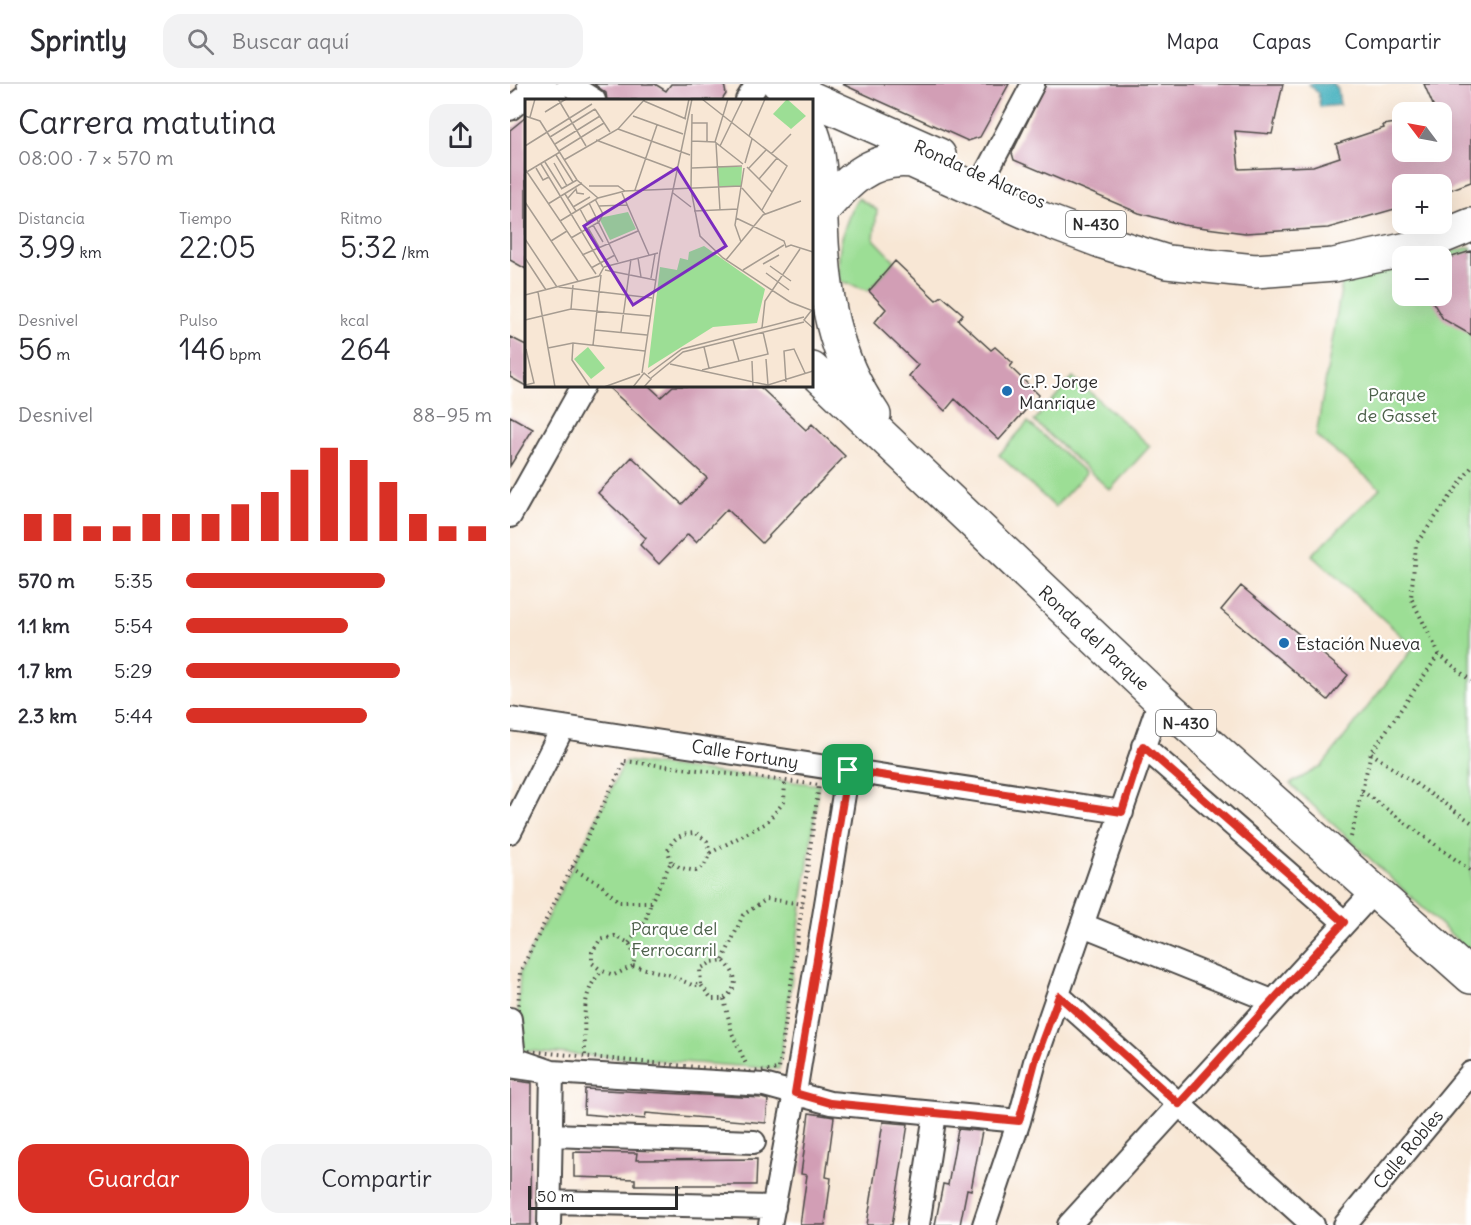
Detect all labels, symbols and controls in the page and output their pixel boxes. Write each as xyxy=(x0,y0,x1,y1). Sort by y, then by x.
search box xyxy=(163,14,583,68)
text: Sprintly xyxy=(30,23,127,59)
icon: search xyxy=(184,25,217,58)
text: Buscar aquí xyxy=(232,27,349,55)
text: Mapa xyxy=(1166,28,1219,55)
text: Capas xyxy=(1252,28,1311,55)
text: Compartir xyxy=(1344,28,1441,55)
inset map xyxy=(525,99,813,387)
text: Carrera matutina xyxy=(18,101,276,143)
north arrow xyxy=(1392,102,1452,162)
map controls xyxy=(1392,102,1452,306)
button: share xyxy=(429,104,492,167)
street label: Ronda de Alarcos xyxy=(911,135,1049,213)
text: 08:00 · 7 × 570 m xyxy=(18,145,174,170)
button: + xyxy=(1392,174,1452,234)
text: Distancia xyxy=(18,208,85,228)
text: Tiempo xyxy=(179,208,232,228)
text: Ritmo xyxy=(340,208,382,228)
road number: N-430 xyxy=(1066,211,1126,237)
text: 3.99 xyxy=(18,228,76,266)
text: 22:05 xyxy=(179,228,256,266)
text: 5:32 xyxy=(340,228,398,266)
text: km xyxy=(76,242,102,262)
text: /km xyxy=(398,242,429,262)
button: − xyxy=(1392,246,1452,306)
text: Desnivel xyxy=(18,310,78,330)
text: Pulso xyxy=(179,310,218,330)
text: kcal xyxy=(340,310,369,330)
text: 56 xyxy=(18,330,53,368)
text: 146 xyxy=(179,330,226,368)
text: 264 xyxy=(340,330,391,368)
text: m xyxy=(53,344,70,364)
text: bpm xyxy=(226,344,261,364)
place label: C.P. Jorge Manrique xyxy=(1019,370,1098,414)
park label: Parque de Gasset xyxy=(1357,383,1437,427)
marker: C.P. Jorge Manrique xyxy=(1000,384,1014,398)
text: Desnivel xyxy=(18,402,93,427)
text: 88–95 m xyxy=(412,402,492,427)
text: 570 m xyxy=(18,568,75,593)
text: 5:35 xyxy=(114,568,153,593)
street label: Ronda del Parque xyxy=(1034,581,1154,695)
text: 1.1 km xyxy=(18,613,70,638)
text: 5:54 xyxy=(114,613,153,638)
place label: Estación Nueva xyxy=(1296,632,1420,655)
marker: Estación Nueva xyxy=(1277,636,1291,650)
text: 1.7 km xyxy=(18,658,72,683)
text: 5:29 xyxy=(114,658,152,683)
text: 2.3 km xyxy=(18,703,77,728)
text: 5:44 xyxy=(114,703,153,728)
road number: N-430 xyxy=(1156,710,1216,736)
street label: Calle Fortuny xyxy=(690,734,800,774)
pin xyxy=(822,744,873,795)
icon: arrive xyxy=(831,753,864,786)
park label: Parque del Ferrocarril xyxy=(631,917,717,961)
street label: Calle Robles xyxy=(1368,1104,1448,1194)
button: Guardar xyxy=(18,1144,249,1213)
button: Compartir xyxy=(261,1144,492,1213)
scale bar xyxy=(528,1183,678,1210)
text: 50 m xyxy=(537,1186,575,1206)

